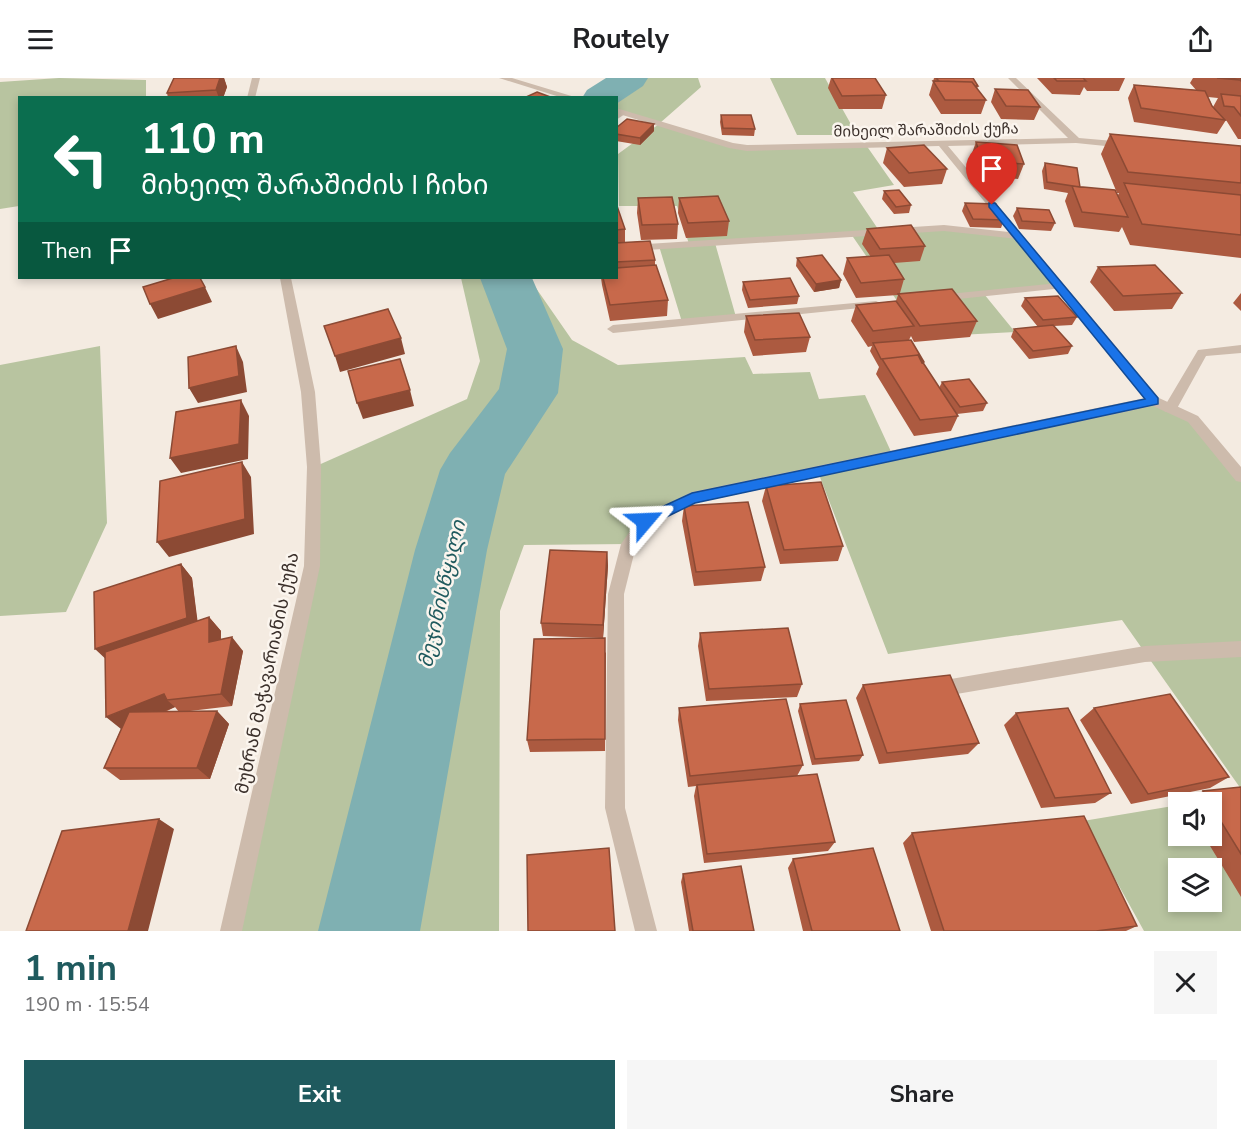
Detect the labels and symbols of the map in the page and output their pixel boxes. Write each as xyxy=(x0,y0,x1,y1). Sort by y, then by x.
street label: მიხეილ შარაშიძის ქუჩა xyxy=(833,118,1019,142)
pin xyxy=(966,143,1017,205)
position arrow xyxy=(613,489,677,553)
water label: მეჯინისწყალი xyxy=(412,516,472,670)
street label: მუხრან მაჭავარიანის ქუჩა xyxy=(230,550,304,796)

